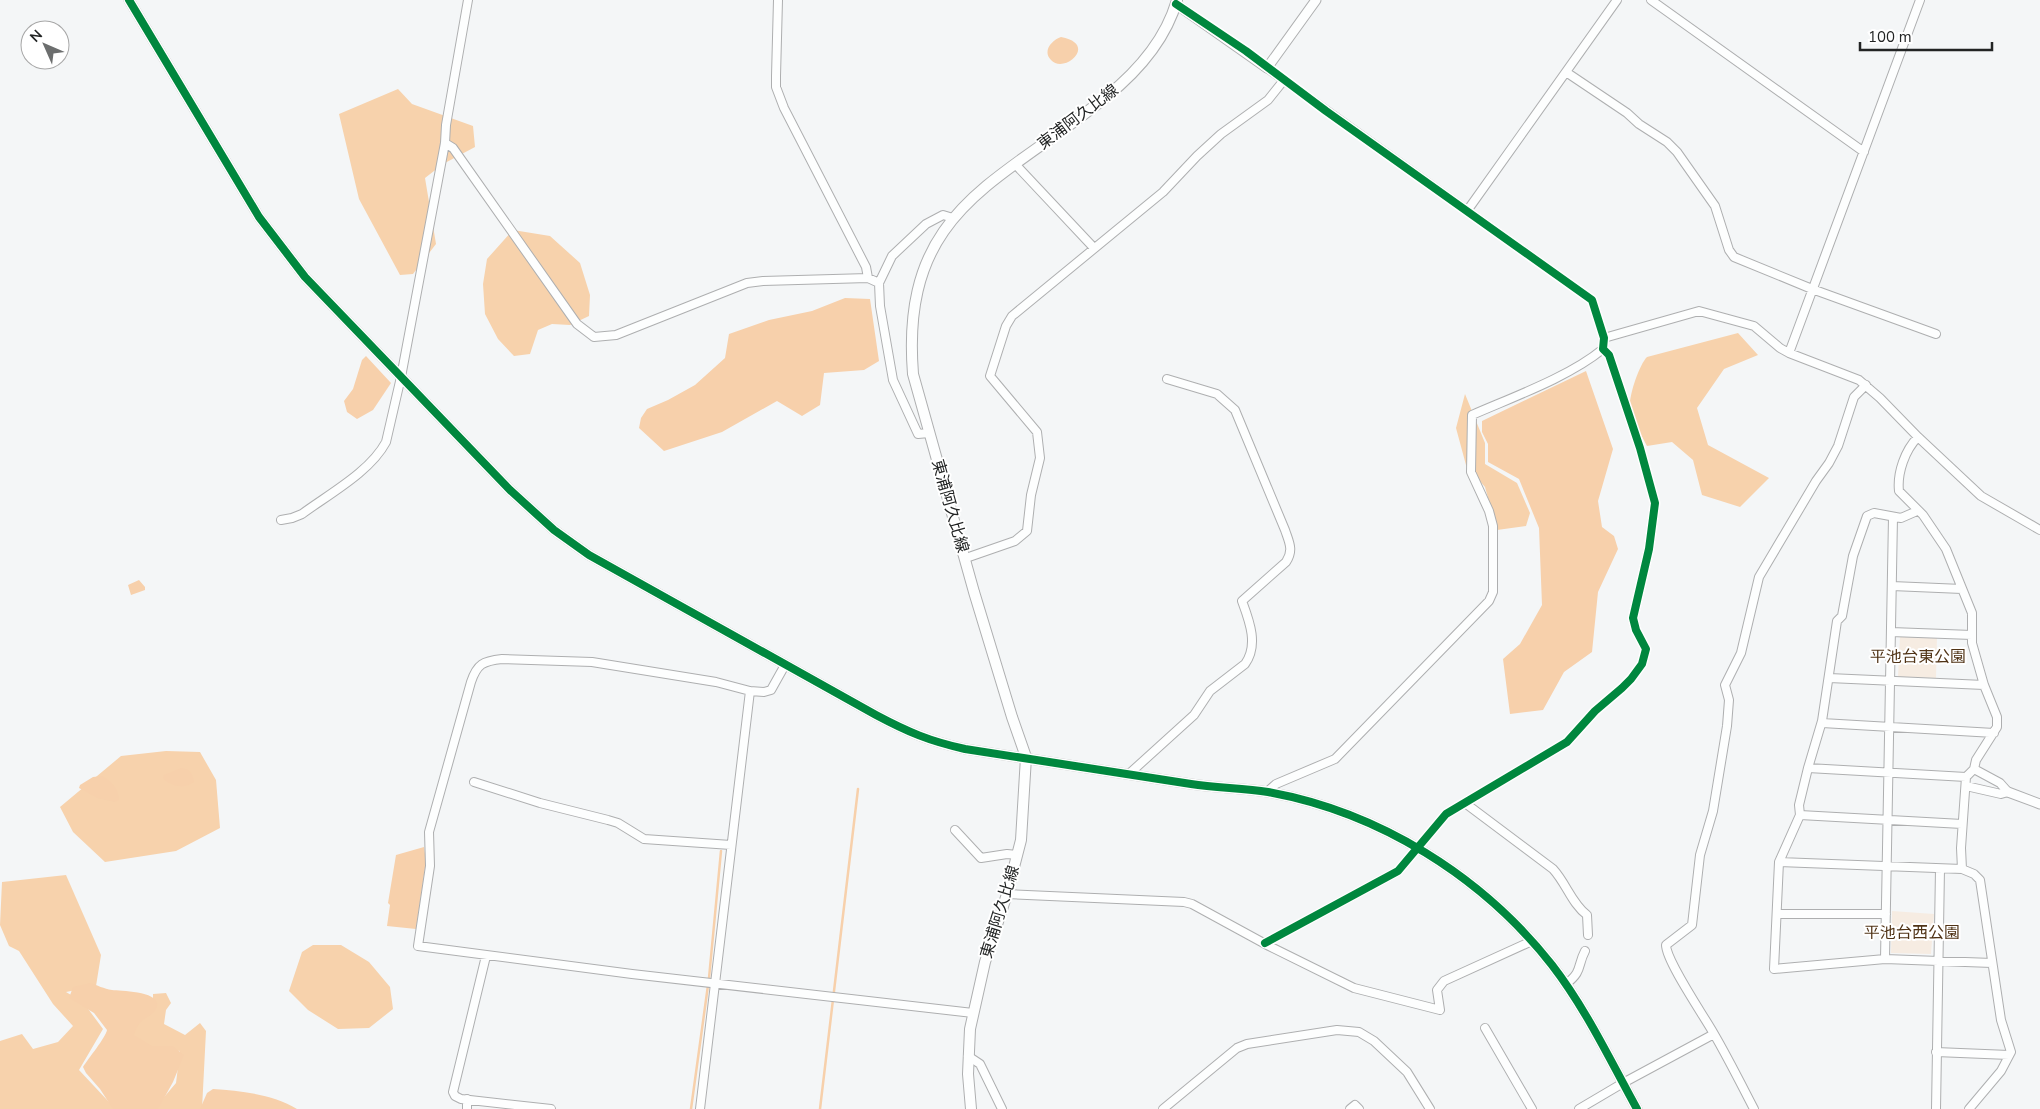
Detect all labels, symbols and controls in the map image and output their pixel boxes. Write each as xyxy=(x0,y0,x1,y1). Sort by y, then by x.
north arrow xyxy=(20,20,70,70)
scale bar xyxy=(1860,20,1992,52)
text: N xyxy=(26,26,47,47)
text: 100 m xyxy=(1868,27,1912,47)
street label: 東浦阿久比線 xyxy=(1033,79,1123,155)
street label: 東浦阿久比線 xyxy=(926,457,974,555)
park label: 平池台東公園 xyxy=(1870,646,1966,668)
street label: 東浦阿久比線 xyxy=(975,863,1025,961)
park label: 平池台西公園 xyxy=(1864,922,1960,944)

